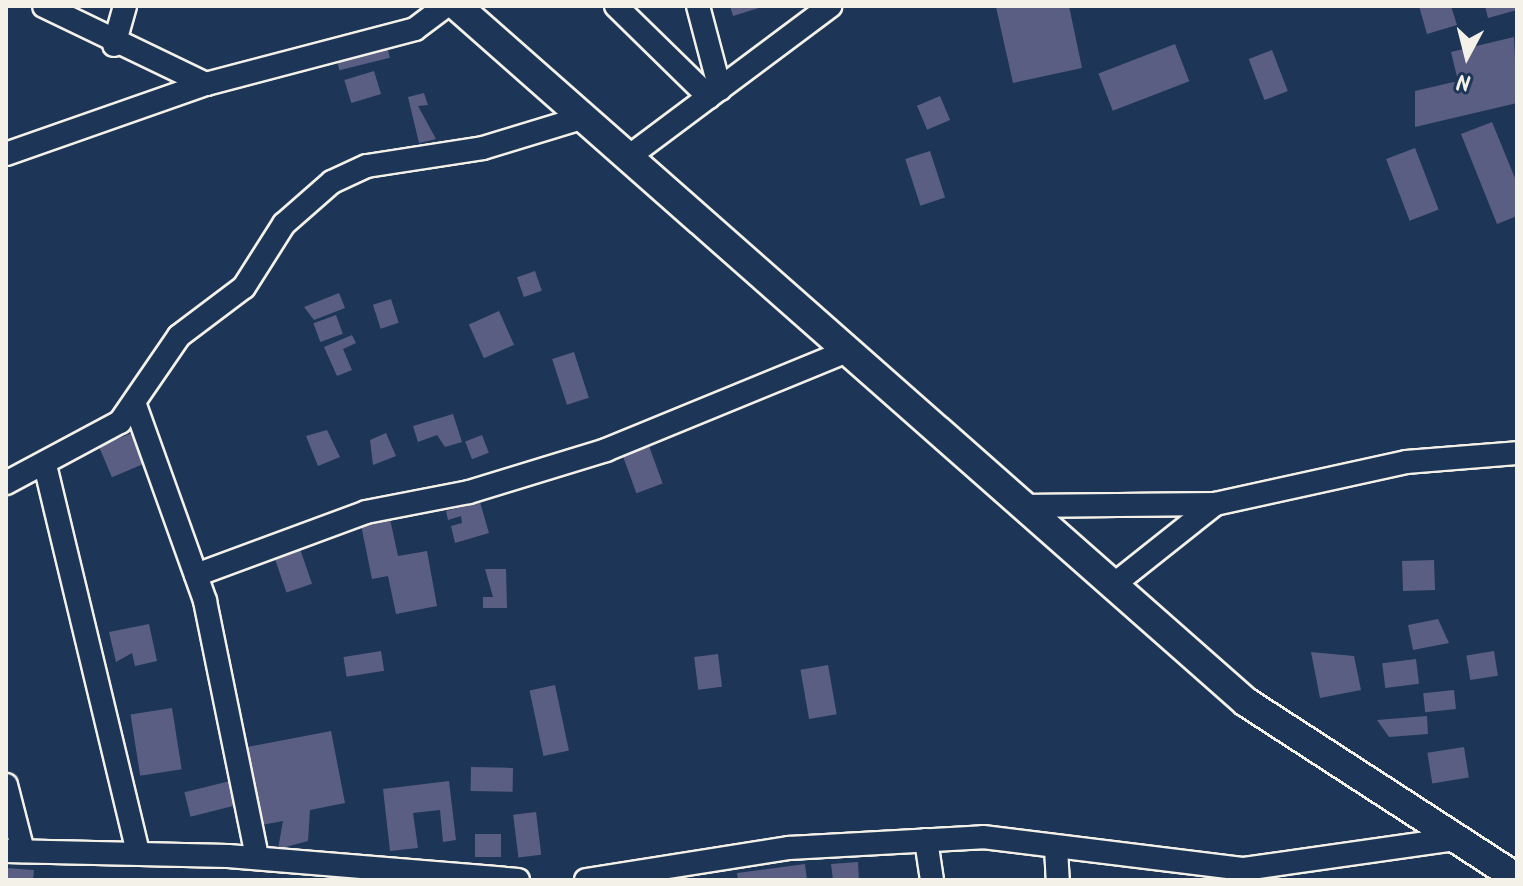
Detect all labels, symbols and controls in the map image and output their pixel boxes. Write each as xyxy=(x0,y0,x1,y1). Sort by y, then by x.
north arrow xyxy=(1427,16,1507,96)
text: N xyxy=(1455,62,1473,99)

